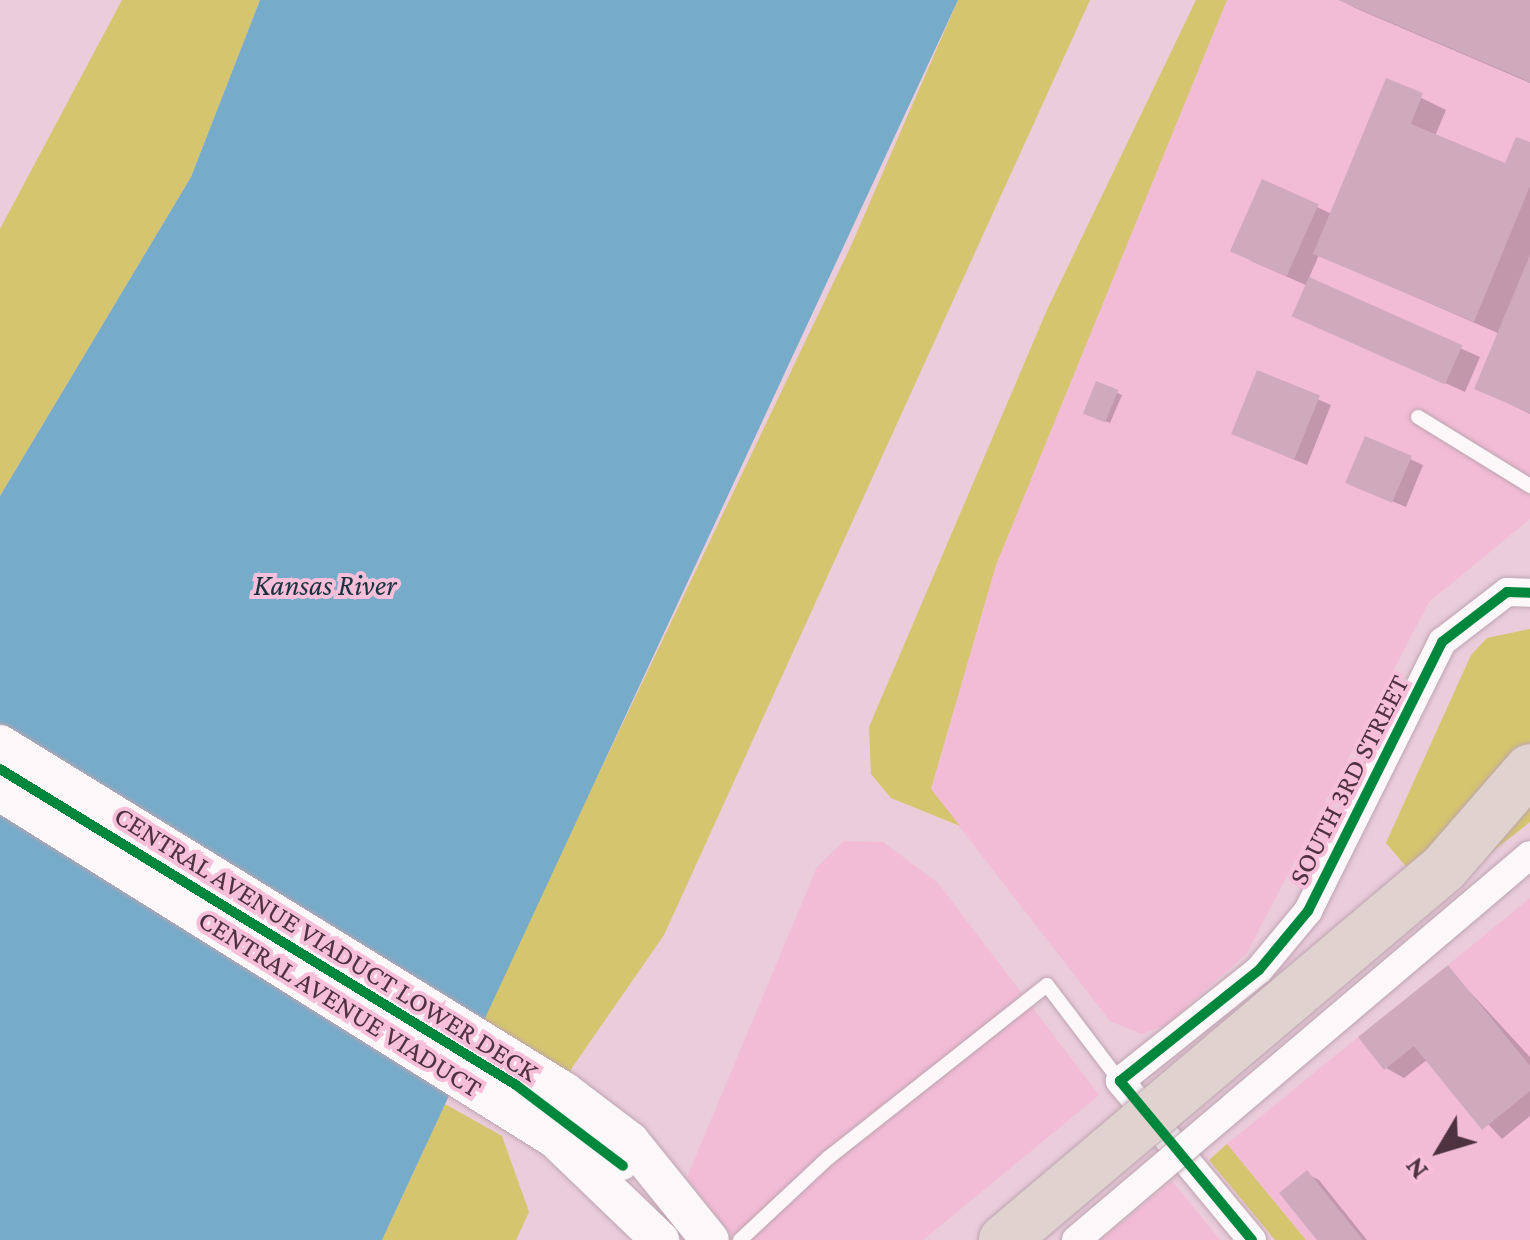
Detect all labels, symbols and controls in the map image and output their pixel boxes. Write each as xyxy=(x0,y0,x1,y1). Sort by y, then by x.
water label: Kansas River xyxy=(253,567,397,603)
street label: SOUTH 3RD STREET xyxy=(1282,670,1416,890)
street label: CENTRAL AVENUE VIADUCT LOWER DECK xyxy=(108,799,544,1089)
street label: CENTRAL AVENUE VIADUCT xyxy=(192,903,488,1105)
north arrow xyxy=(1390,1100,1490,1200)
text: N xyxy=(1398,1152,1434,1186)

